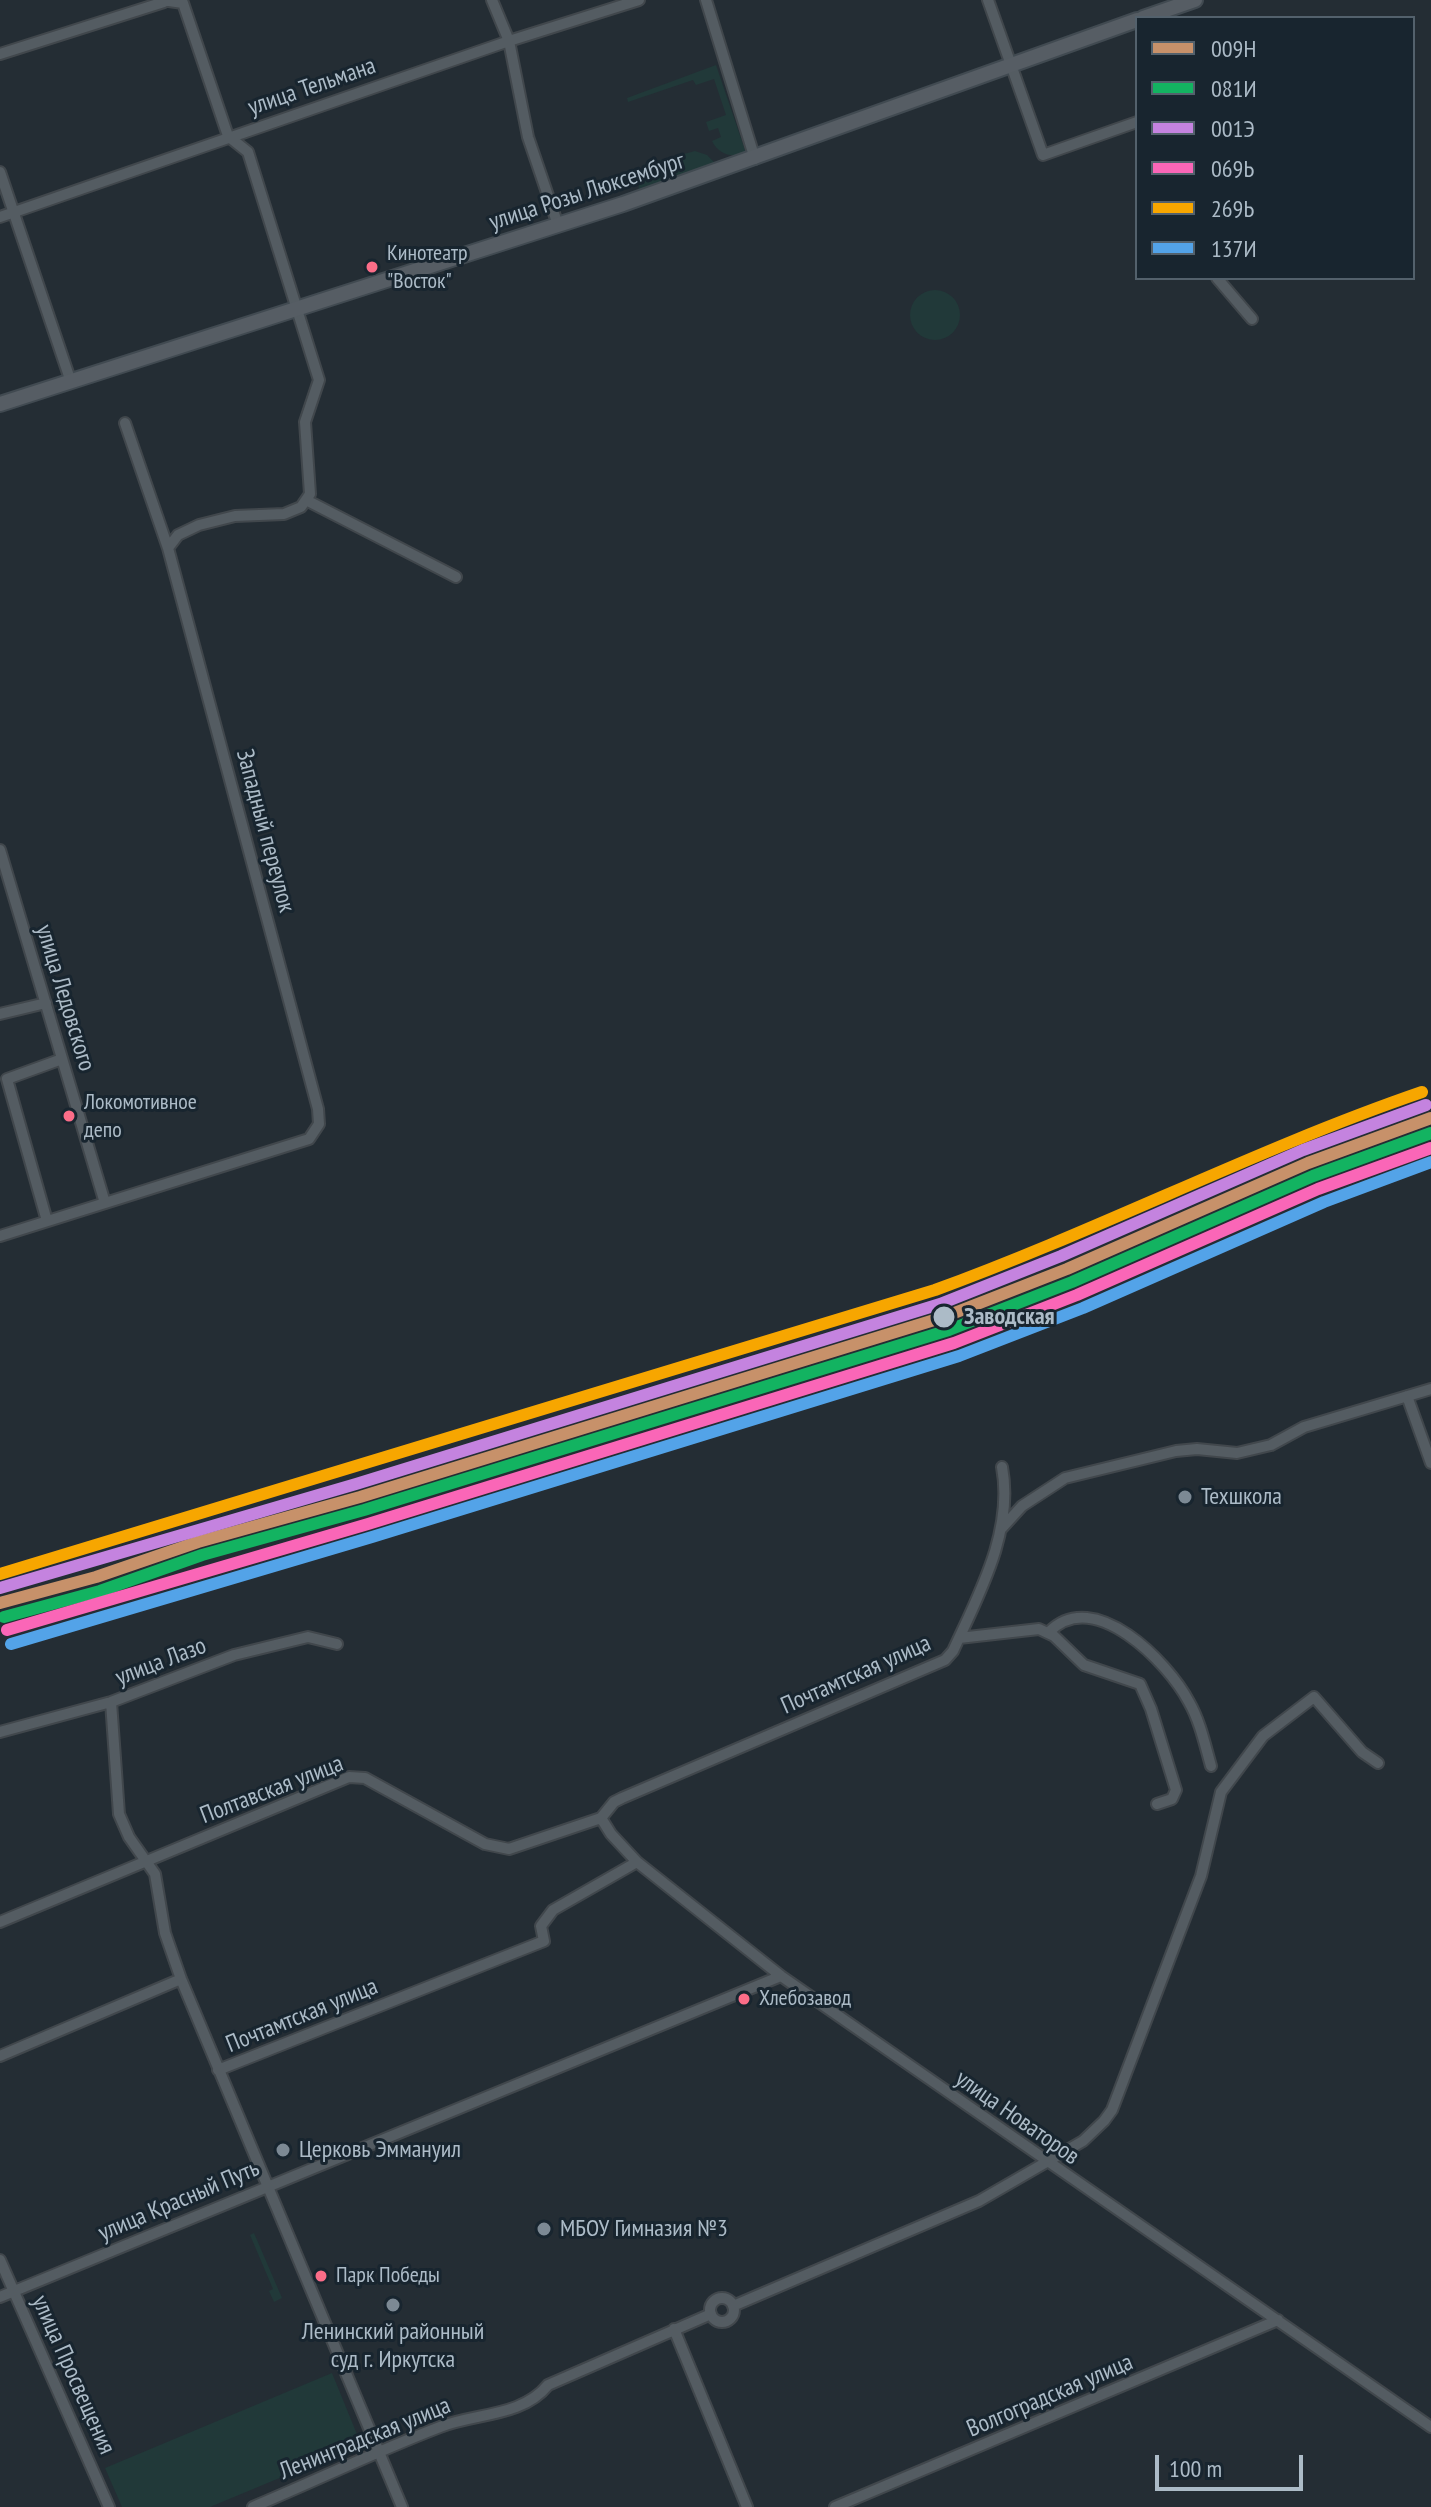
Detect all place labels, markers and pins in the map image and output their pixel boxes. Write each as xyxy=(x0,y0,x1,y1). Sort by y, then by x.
place label: Кинотеатр "Восток" xyxy=(387,241,468,292)
marker: Кинотеатр "Восток" xyxy=(364,259,380,275)
place label: Локомотивное депо xyxy=(84,1090,197,1142)
marker: Локомотивное депо xyxy=(61,1108,77,1124)
place label: Заводская xyxy=(964,1303,1055,1331)
marker: Заводская xyxy=(931,1304,957,1330)
place label: Техшкола xyxy=(1201,1483,1282,1511)
marker: Техшкола xyxy=(1176,1488,1194,1506)
place label: Хлебозавод xyxy=(759,1986,851,2012)
marker: Хлебозавод xyxy=(736,1991,752,2007)
place label: Церковь Эммануил xyxy=(299,2136,461,2164)
marker: Церковь Эммануил xyxy=(274,2141,292,2159)
place label: МБОУ Гимназия №3 xyxy=(560,2215,728,2243)
marker: МБОУ Гимназия №3 xyxy=(535,2220,553,2238)
place label: Парк Победы xyxy=(336,2263,440,2289)
marker: Парк Победы xyxy=(313,2268,329,2284)
marker: Ленинский районный суд г. Иркутска xyxy=(384,2296,402,2314)
place label: Ленинский районный суд г. Иркутска xyxy=(302,2318,484,2374)

